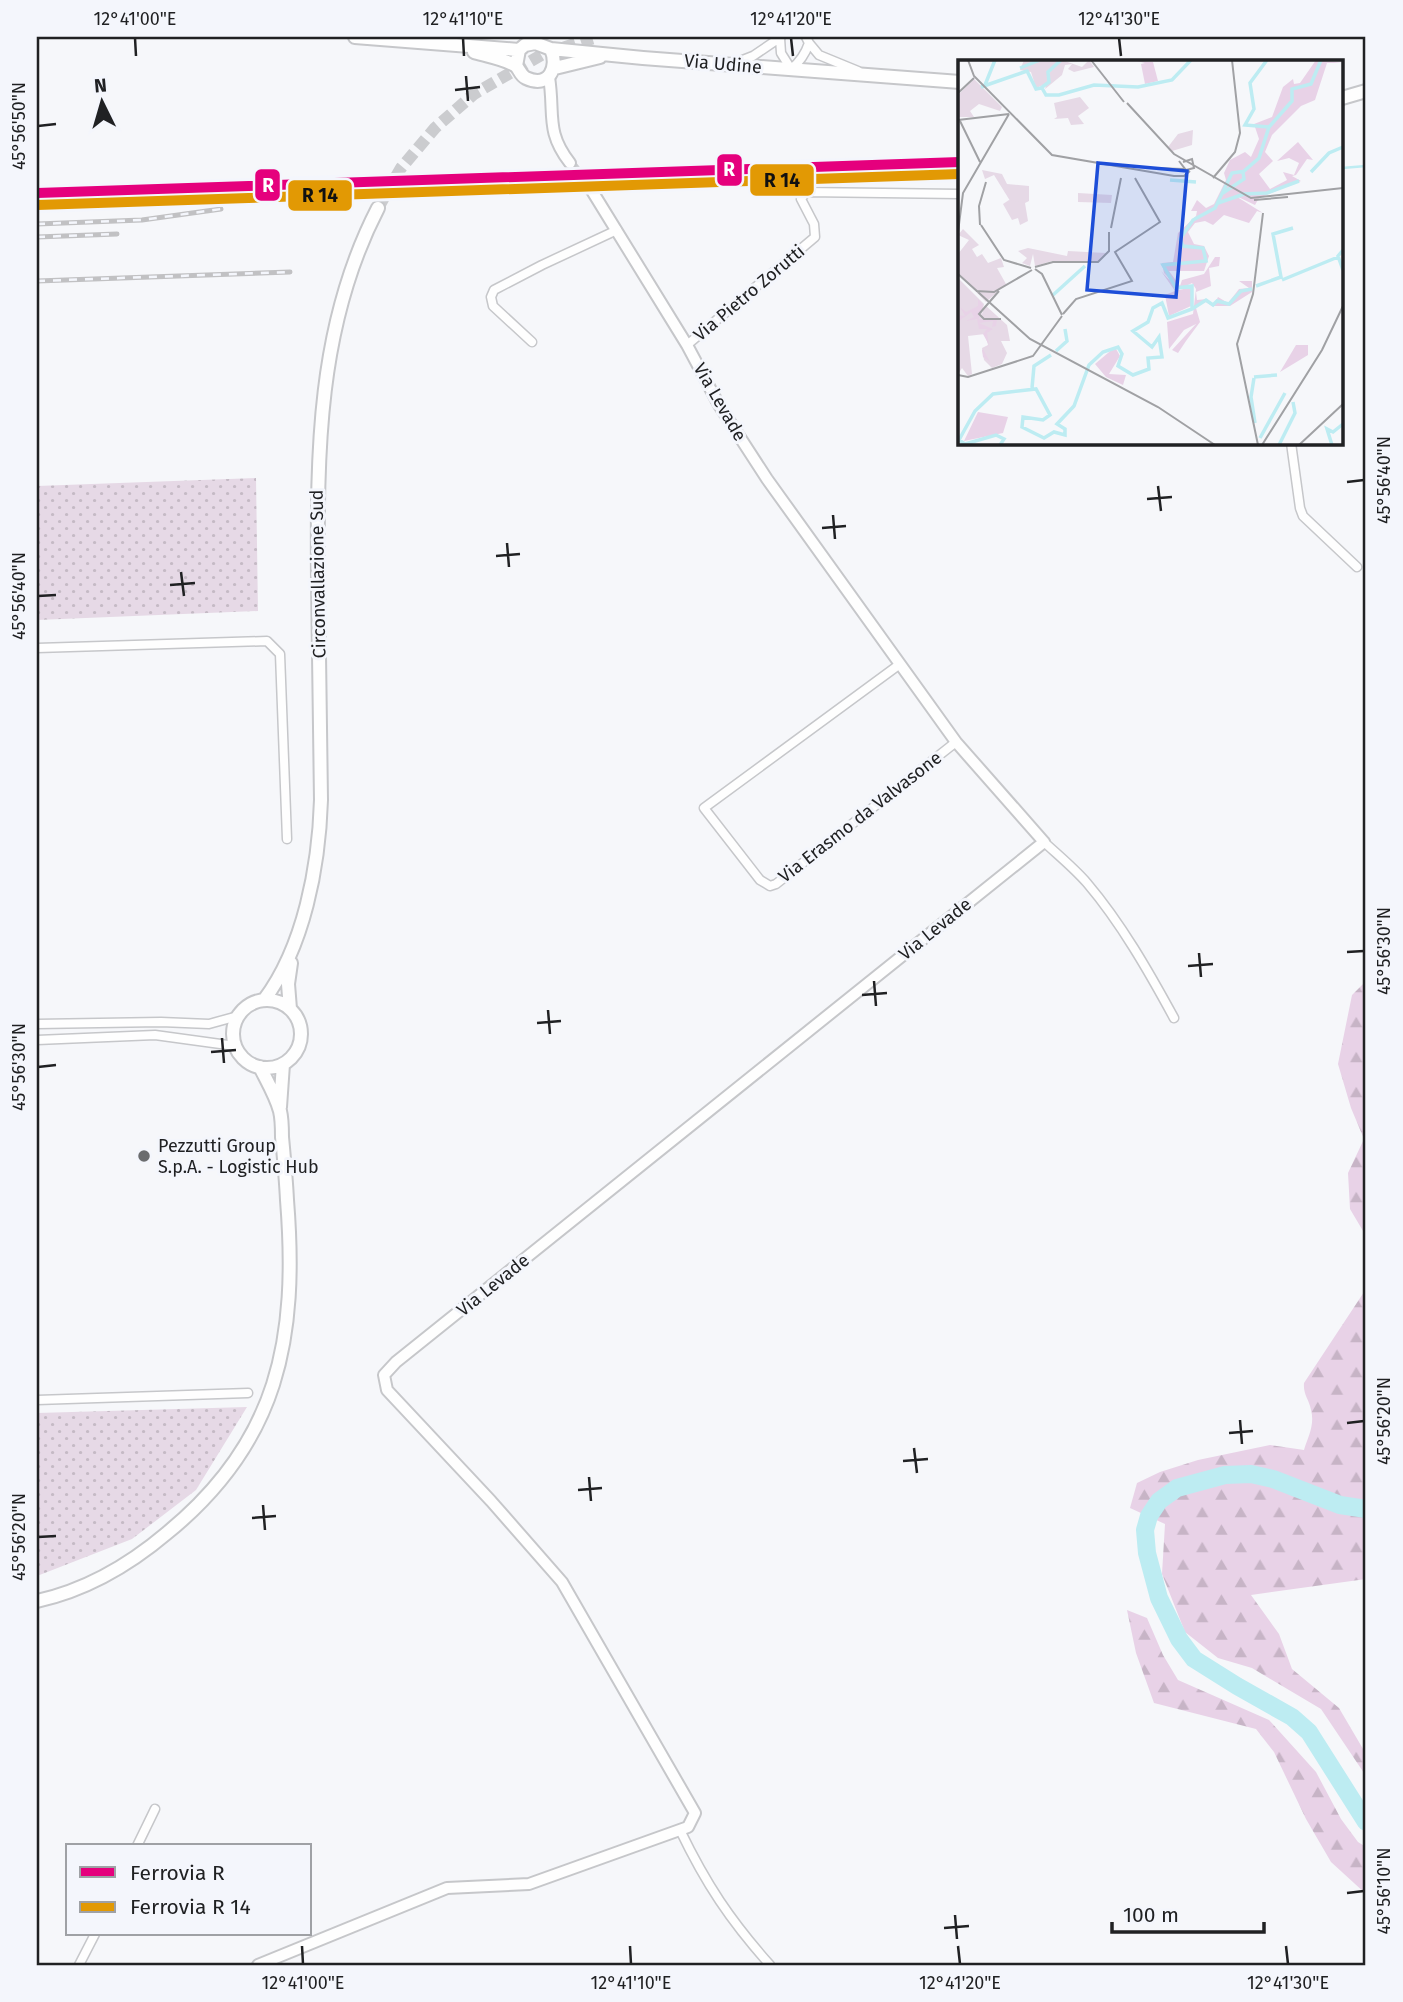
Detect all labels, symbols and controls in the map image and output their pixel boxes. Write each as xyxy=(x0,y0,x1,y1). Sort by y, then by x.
text: 12°41'00"E xyxy=(94,8,176,30)
text: 12°41'10"E xyxy=(423,8,503,30)
text: 12°41'20"E xyxy=(750,8,832,30)
text: 12°41'30"E xyxy=(1078,8,1160,30)
street label: Via Udine xyxy=(683,50,763,78)
inset map xyxy=(958,60,1344,444)
north arrow xyxy=(66,66,136,136)
text: N xyxy=(93,74,108,98)
text: 45°56'50"N xyxy=(8,82,30,170)
line badge: R xyxy=(716,153,743,187)
text: R xyxy=(723,158,735,181)
line badge: R 14 xyxy=(749,163,815,197)
line badge: R xyxy=(254,168,281,202)
text: R 14 xyxy=(764,169,800,192)
text: R xyxy=(262,174,274,197)
line badge: R 14 xyxy=(287,179,353,212)
text: R 14 xyxy=(302,184,338,207)
street label: Via Pietro Zorutti xyxy=(689,240,809,346)
street label: Via Levade xyxy=(689,359,751,445)
text: 45°56'40"N xyxy=(1373,436,1395,524)
street label: Circonvallazione Sud xyxy=(306,489,330,659)
text: 45°56'40"N xyxy=(8,552,30,640)
street label: Via Erasmo da Valvasone xyxy=(774,746,946,888)
street label: Via Levade xyxy=(894,893,976,965)
text: 45°56'30"N xyxy=(1373,907,1395,995)
text: 45°56'30"N xyxy=(8,1023,30,1111)
place label: Pezzutti Group S.p.A. - Logistic Hub xyxy=(158,1135,319,1178)
marker: Pezzutti Group S.p.A. - Logistic Hub xyxy=(136,1148,152,1164)
street label: Via Levade xyxy=(452,1249,534,1321)
text: 45°56'20"N xyxy=(1373,1377,1395,1465)
text: 45°56'20"N xyxy=(8,1493,30,1581)
legend xyxy=(66,1844,312,1936)
text: 45°56'10"N xyxy=(1373,1848,1395,1934)
text: Ferrovia R xyxy=(130,1860,225,1886)
scale bar xyxy=(1112,1890,1265,1934)
text: Ferrovia R 14 xyxy=(130,1894,251,1920)
text: 100 m xyxy=(1123,1902,1179,1928)
text: 12°41'00"E xyxy=(262,1972,344,1994)
text: 12°41'10"E xyxy=(591,1972,671,1994)
text: 12°41'20"E xyxy=(919,1972,1001,1994)
text: 12°41'30"E xyxy=(1247,1972,1329,1994)

